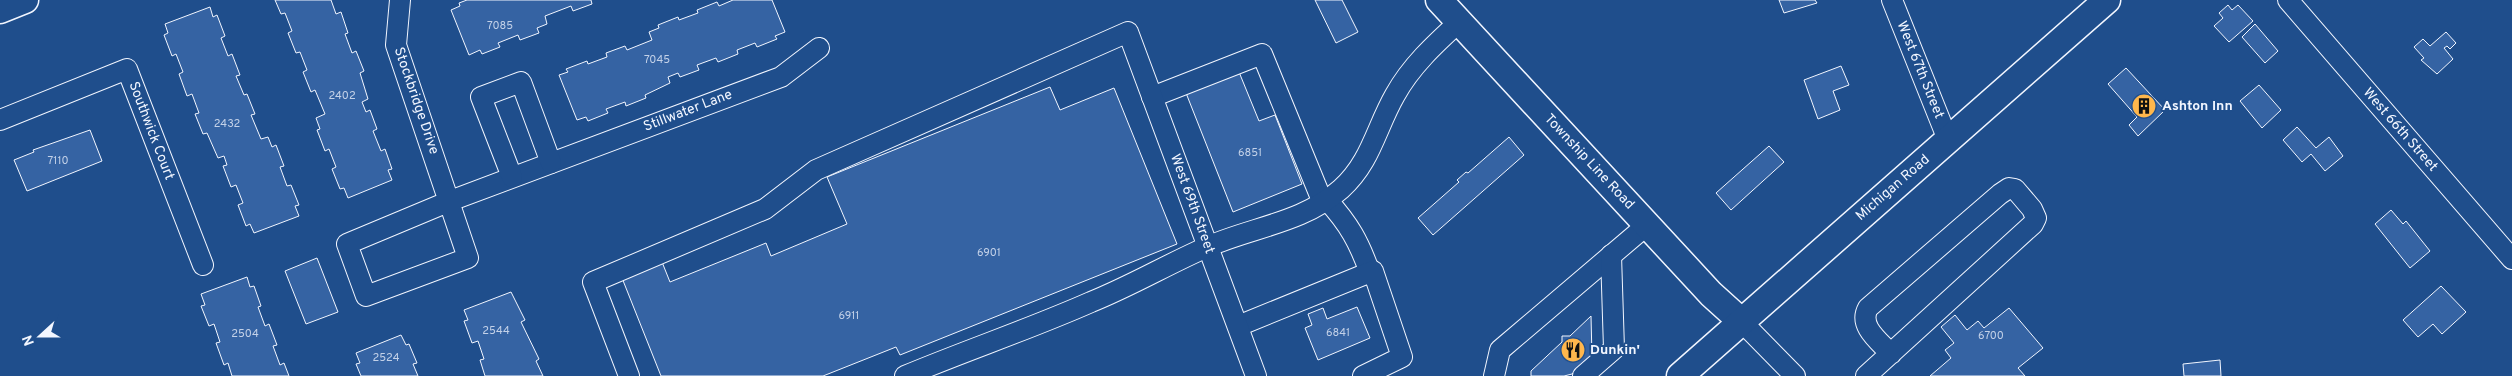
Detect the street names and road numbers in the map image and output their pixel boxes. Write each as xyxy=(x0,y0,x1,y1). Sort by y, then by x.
street label: West 67th Street xyxy=(1893,19,1947,121)
street label: Stockbridge Drive xyxy=(390,45,442,157)
street label: Southwick Court xyxy=(124,80,178,182)
street label: West 66th Street xyxy=(2359,85,2441,175)
street label: Stillwater Lane xyxy=(641,86,735,136)
street label: Township Line Road xyxy=(1540,111,1638,213)
street label: Michigan Road xyxy=(1853,151,1933,225)
street label: West 69th Street xyxy=(1166,152,1218,256)

